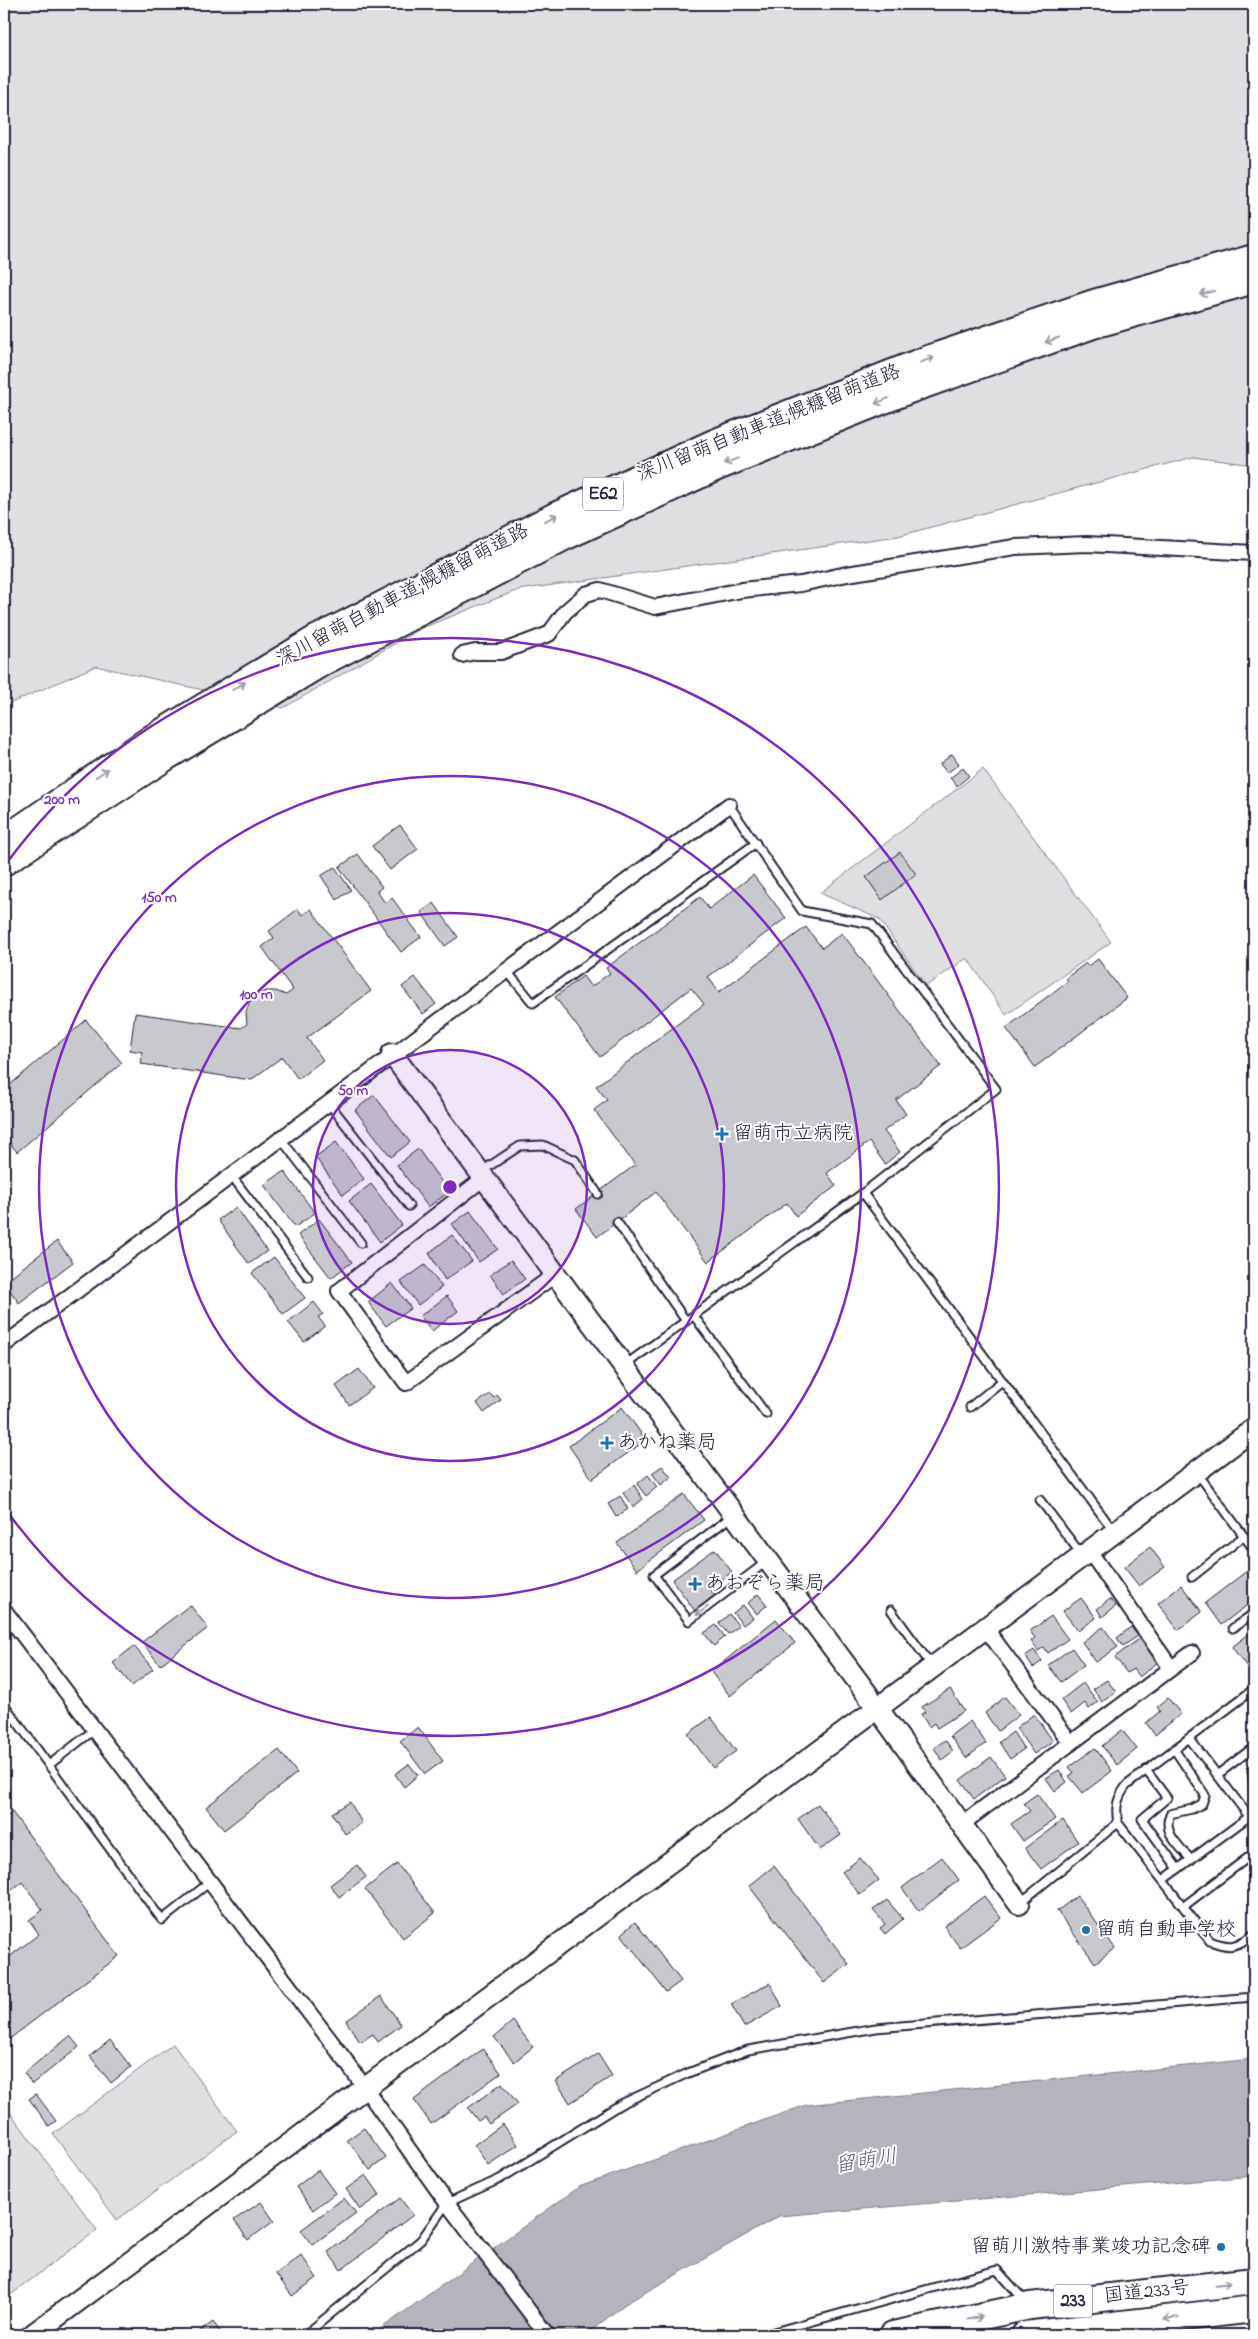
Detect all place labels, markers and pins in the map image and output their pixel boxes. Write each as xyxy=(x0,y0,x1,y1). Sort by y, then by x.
place label: 留萌市立病院 xyxy=(733,1120,853,1149)
marker: 留萌市立病院 xyxy=(715,1127,729,1141)
centre of rings xyxy=(441,1178,459,1196)
place label: あかね薬局 xyxy=(617,1429,717,1458)
marker: あかね薬局 xyxy=(601,1437,613,1449)
place label: あおぞら薬局 xyxy=(705,1570,825,1599)
marker: あおぞら薬局 xyxy=(689,1578,701,1590)
place label: 留萌自動車学校 xyxy=(1096,1916,1236,1945)
marker: 留萌自動車学校 xyxy=(1080,1924,1092,1936)
place label: 留萌川激特事業竣功記念碑 xyxy=(971,2233,1211,2262)
marker: 留萌川激特事業竣功記念碑 xyxy=(1215,2241,1227,2253)

